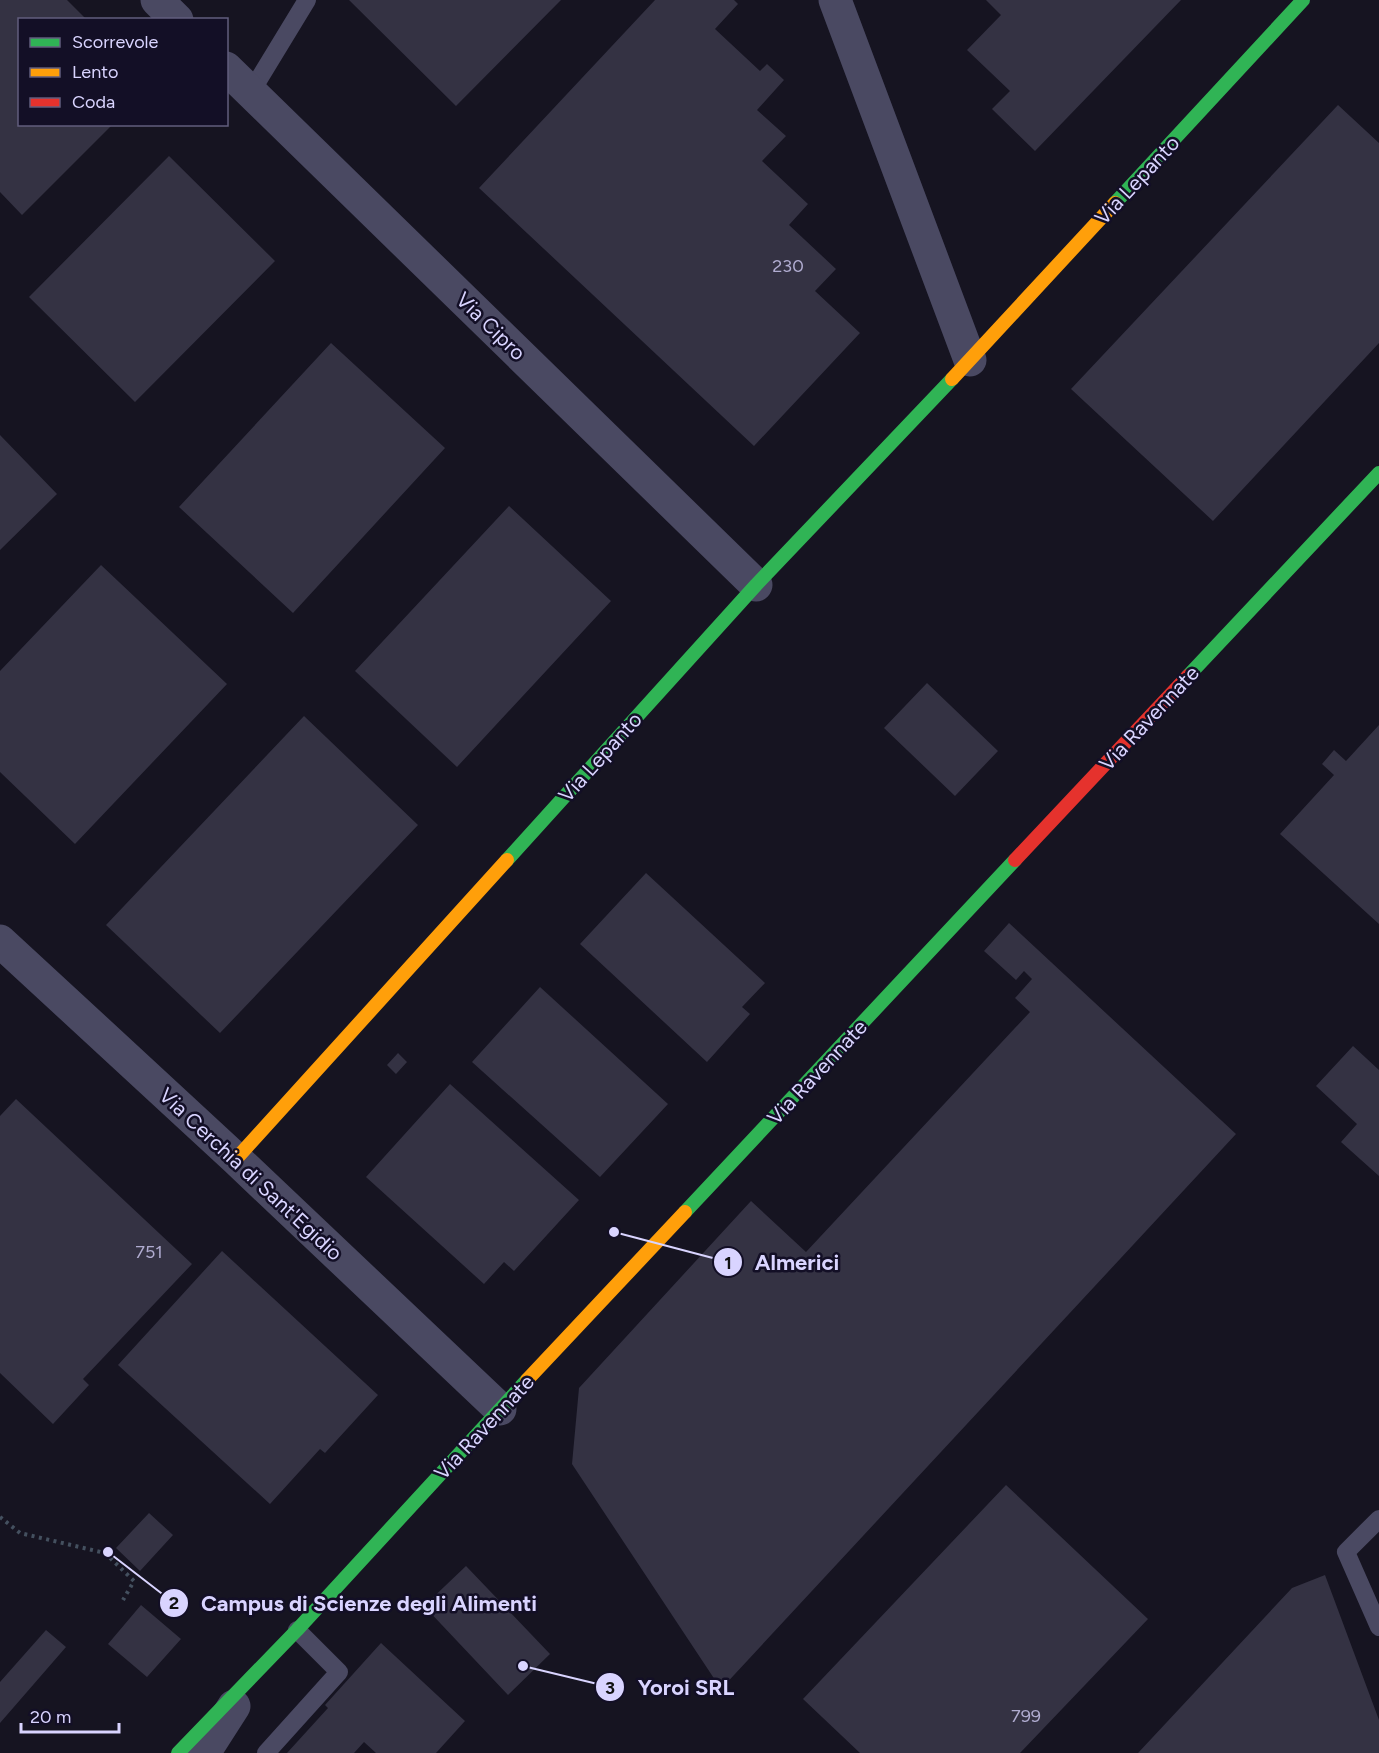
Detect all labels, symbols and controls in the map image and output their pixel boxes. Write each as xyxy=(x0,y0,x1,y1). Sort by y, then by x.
legend xyxy=(18,18,228,126)
text: Scorrevole xyxy=(72,31,159,53)
text: Lento xyxy=(72,61,118,83)
text: Coda xyxy=(72,91,115,113)
street label: Via Lepanto xyxy=(1089,130,1185,230)
house number: 230 xyxy=(772,255,804,277)
street label: Via Cipro xyxy=(451,287,531,365)
street label: Via Ravennate xyxy=(1094,660,1204,776)
street label: Via Lepanto xyxy=(553,707,647,807)
street label: Via Ravennate xyxy=(762,1014,872,1130)
street label: Via Cerchia di Sant'Egidio xyxy=(154,1082,348,1266)
house number: 751 xyxy=(135,1241,163,1263)
callout: Almerici xyxy=(713,1242,851,1282)
text: Almerici xyxy=(755,1249,839,1276)
text: 1 xyxy=(724,1252,732,1274)
street label: Via Ravennate xyxy=(429,1369,539,1485)
callout: Campus di Scienze degli Alimenti xyxy=(159,1583,549,1623)
text: Campus di Scienze degli Alimenti xyxy=(201,1590,537,1617)
text: 2 xyxy=(169,1592,179,1614)
callout: Yoroi SRL xyxy=(595,1667,746,1707)
text: Yoroi SRL xyxy=(638,1674,734,1701)
text: 3 xyxy=(605,1677,615,1699)
scale bar xyxy=(21,1696,118,1734)
house number: 799 xyxy=(1011,1705,1041,1727)
text: 20 m xyxy=(30,1706,71,1728)

